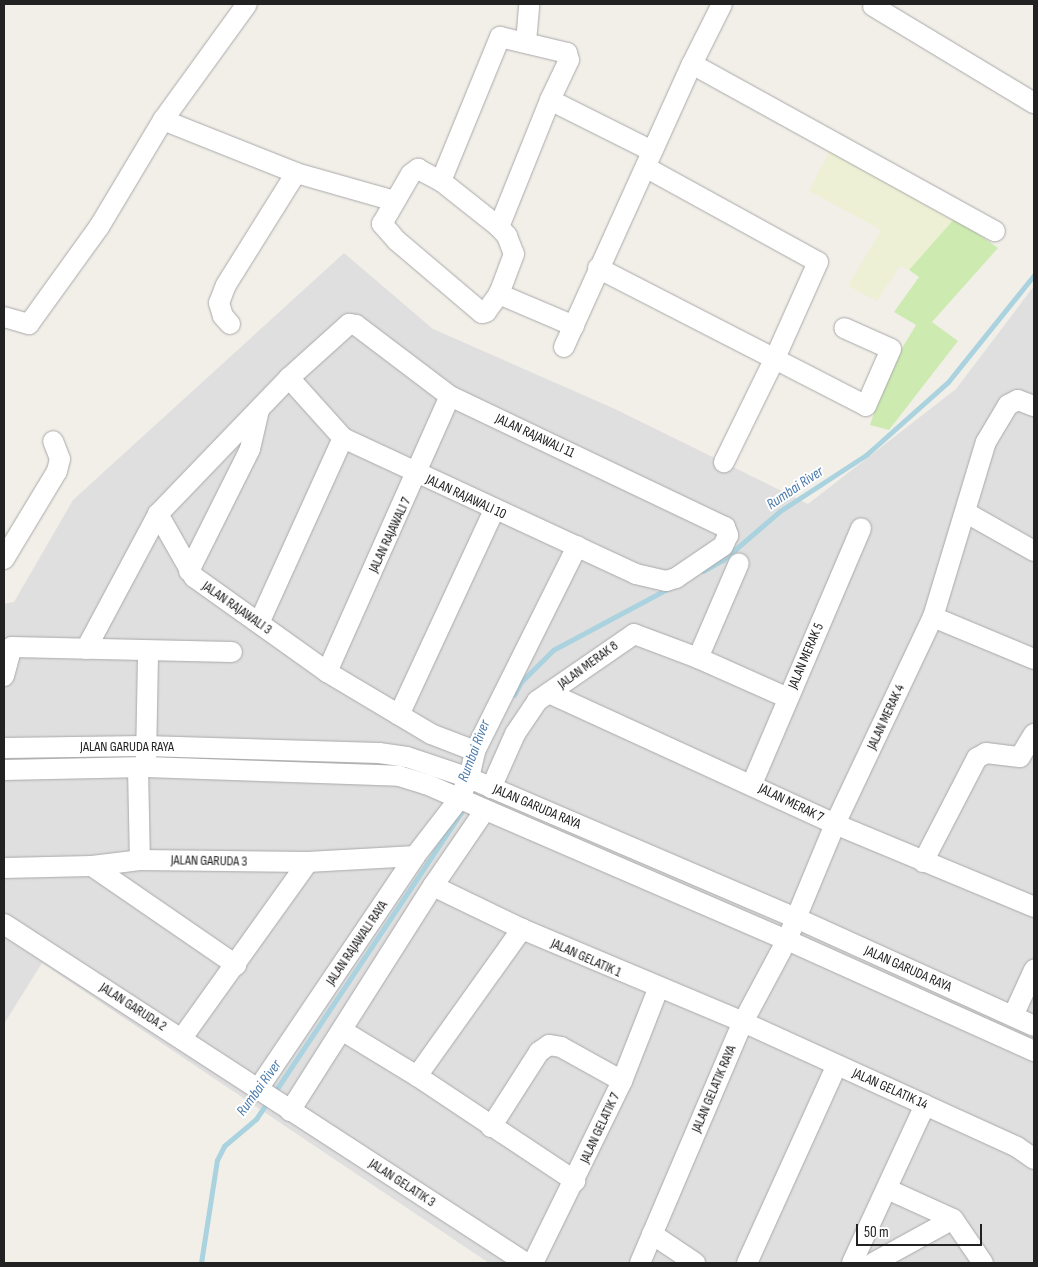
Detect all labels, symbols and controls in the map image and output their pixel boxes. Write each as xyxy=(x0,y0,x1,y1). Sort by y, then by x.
street label: JALAN RAJAWALI 11 xyxy=(493,410,577,462)
water label: Rumbai River xyxy=(763,462,827,514)
street label: JALAN RAJAWALI 10 xyxy=(423,471,509,523)
street label: JALAN RAJAWALI 7 xyxy=(365,495,415,575)
street label: JALAN RAJAWALI 3 xyxy=(199,578,275,638)
street label: JALAN MERAK 5 xyxy=(785,620,827,692)
street label: JALAN MERAK 8 xyxy=(554,637,622,693)
street label: JALAN MERAK 4 xyxy=(864,682,908,752)
water label: Rumbai River xyxy=(454,718,494,784)
street label: JALAN GARUDA RAYA xyxy=(80,739,174,755)
street label: JALAN MERAK 7 xyxy=(756,780,826,826)
street label: JALAN GARUDA RAYA xyxy=(491,781,583,833)
street label: JALAN GARUDA 3 xyxy=(171,852,247,870)
street label: JALAN RAJAWALI RAYA xyxy=(322,897,392,989)
street label: JALAN GELATIK 1 xyxy=(548,935,624,981)
street label: JALAN GARUDA RAYA xyxy=(862,942,954,996)
street label: JALAN GARUDA 2 xyxy=(96,979,170,1035)
street label: JALAN GELATIK RAYA xyxy=(688,1043,740,1135)
water label: Rumbai River xyxy=(233,1057,285,1119)
street label: JALAN GELATIK 14 xyxy=(850,1065,930,1113)
street label: JALAN GELATIK 7 xyxy=(576,1090,624,1166)
street label: JALAN GELATIK 3 xyxy=(366,1155,438,1211)
scale bar xyxy=(858,1214,984,1246)
text: 50 m xyxy=(864,1223,889,1242)

